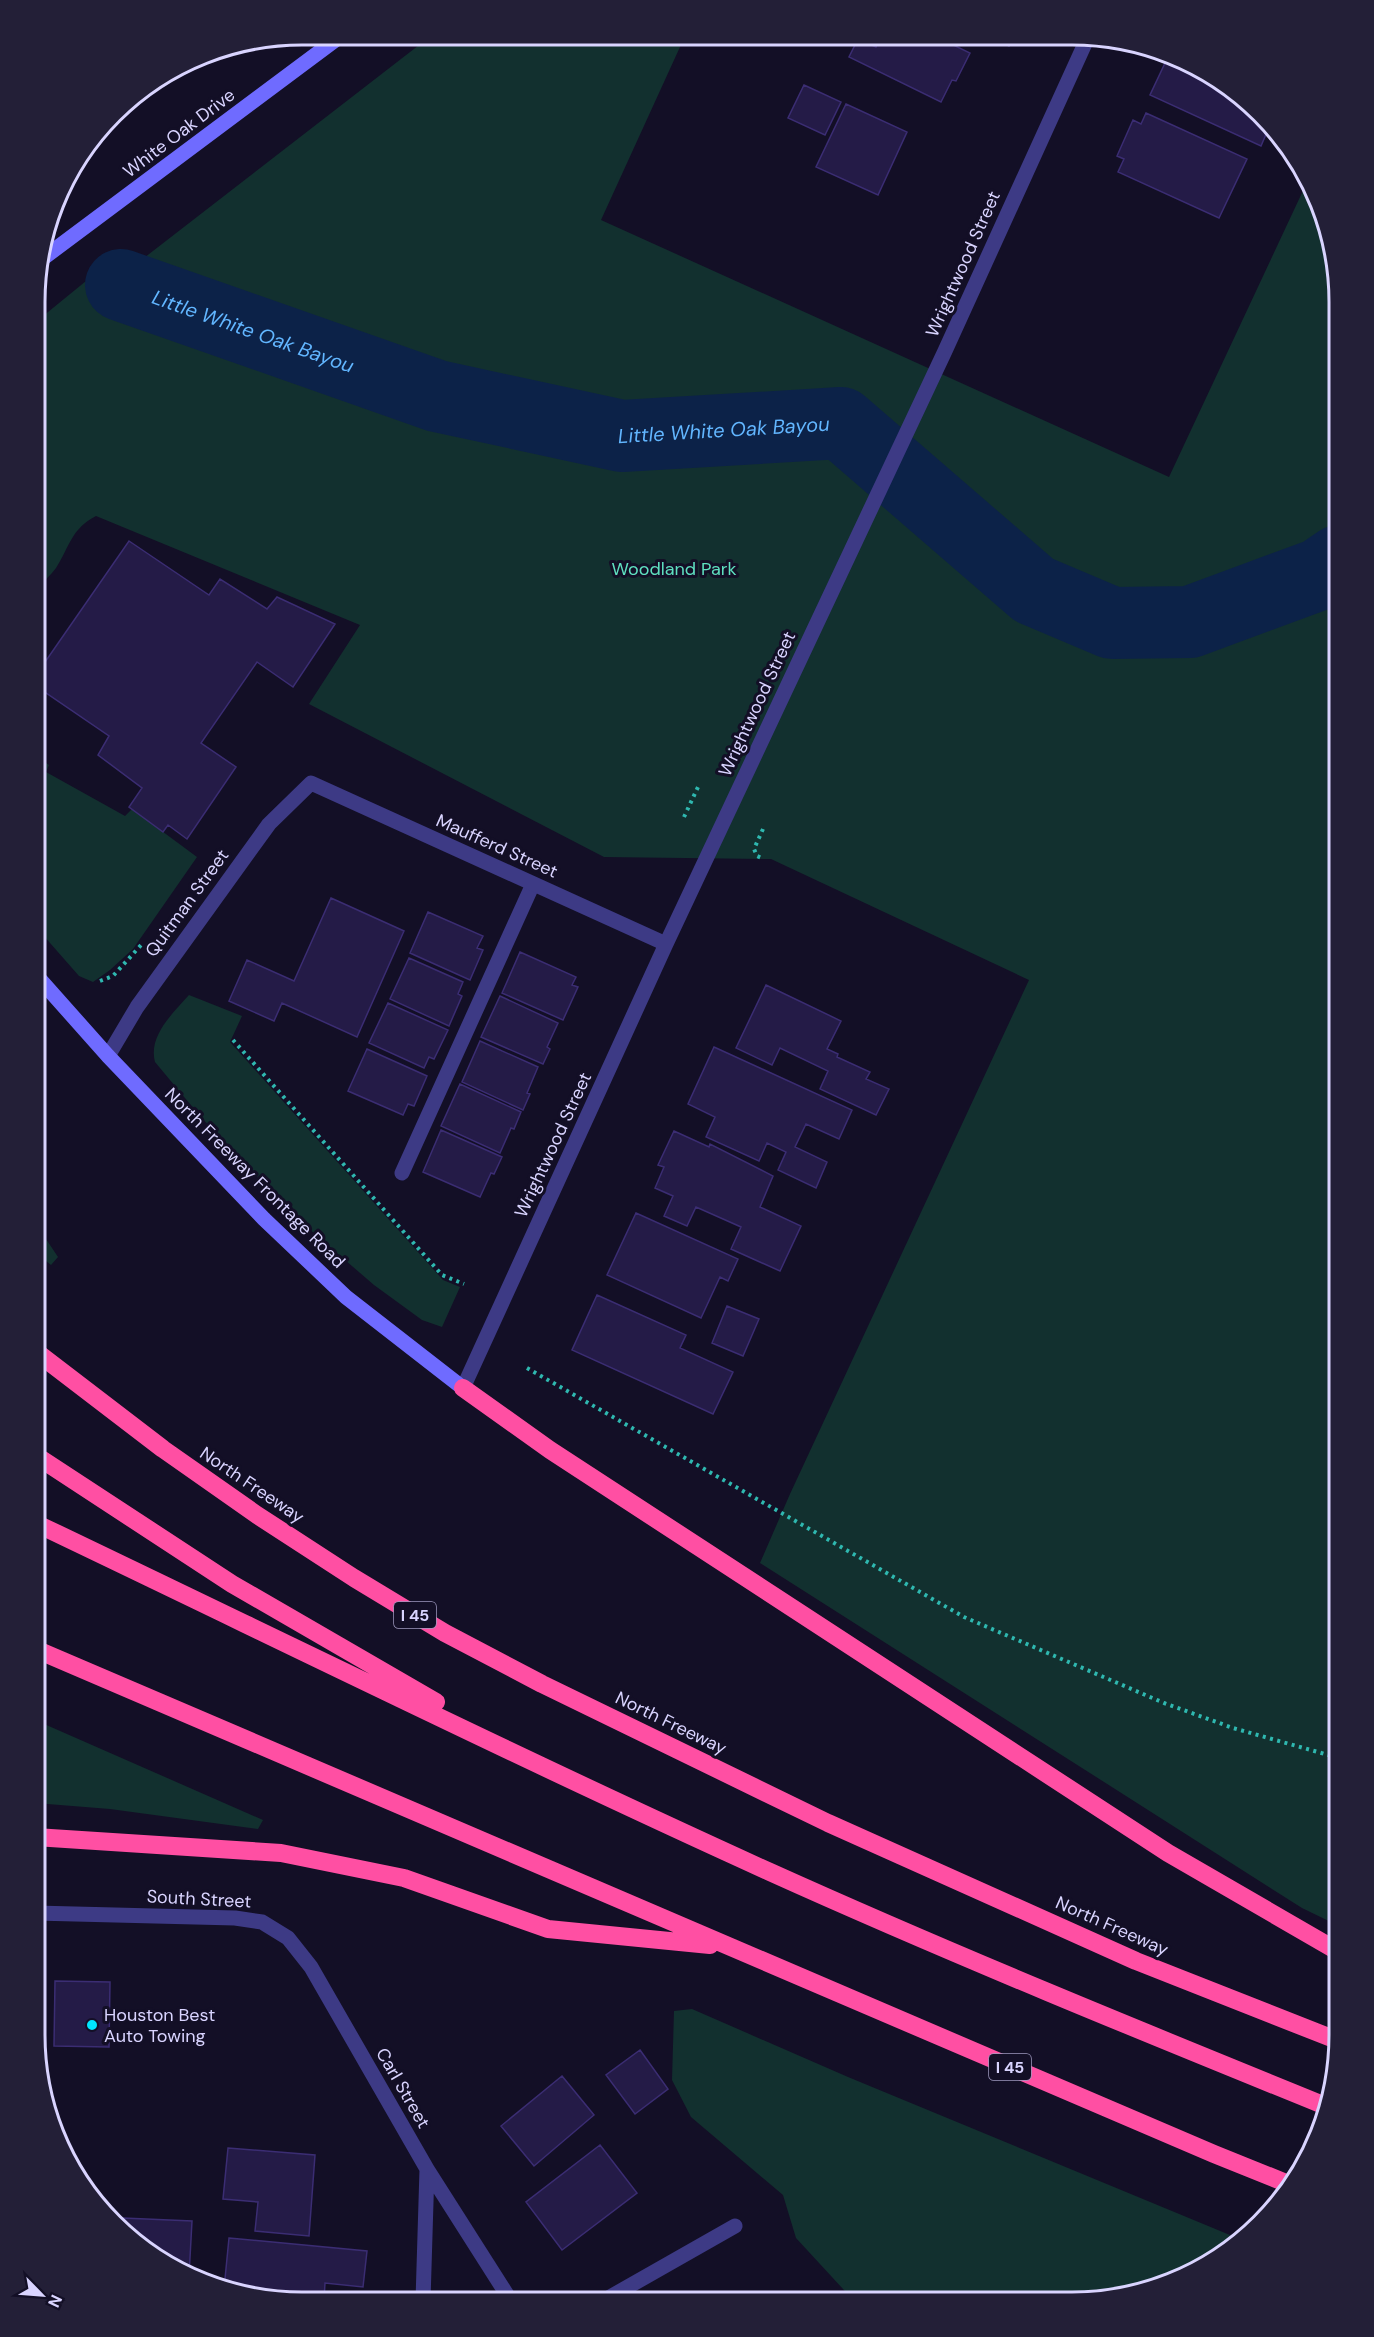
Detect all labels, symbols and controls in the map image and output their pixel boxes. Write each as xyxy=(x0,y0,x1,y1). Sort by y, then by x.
street label: White Oak Drive xyxy=(118,83,240,183)
street label: Wrightwood Street xyxy=(920,187,1006,341)
water label: Little White Oak Bayou xyxy=(149,284,357,379)
water label: Little White Oak Bayou xyxy=(617,411,830,449)
park label: Woodland Park xyxy=(612,557,736,581)
street label: Wrightwood Street xyxy=(713,628,801,780)
street label: Maufferd Street xyxy=(432,808,562,884)
street label: Quitman Street xyxy=(140,844,234,962)
street label: Wrightwood Street xyxy=(509,1069,597,1221)
street label: North Freeway Frontage Road xyxy=(159,1082,351,1274)
street label: North Freeway xyxy=(195,1441,309,1529)
road number: I 45 xyxy=(394,1602,436,1628)
street label: North Freeway xyxy=(611,1686,731,1760)
street label: South Street xyxy=(146,1884,252,1914)
street label: North Freeway xyxy=(1052,1890,1172,1962)
place label: Houston Best Auto Towing xyxy=(104,2003,215,2048)
marker: Houston Best Auto Towing xyxy=(85,2018,99,2032)
street label: Carl Street xyxy=(370,2043,436,2133)
road number: I 45 xyxy=(989,2054,1031,2080)
north arrow xyxy=(12,2265,72,2325)
text: N xyxy=(43,2291,67,2311)

